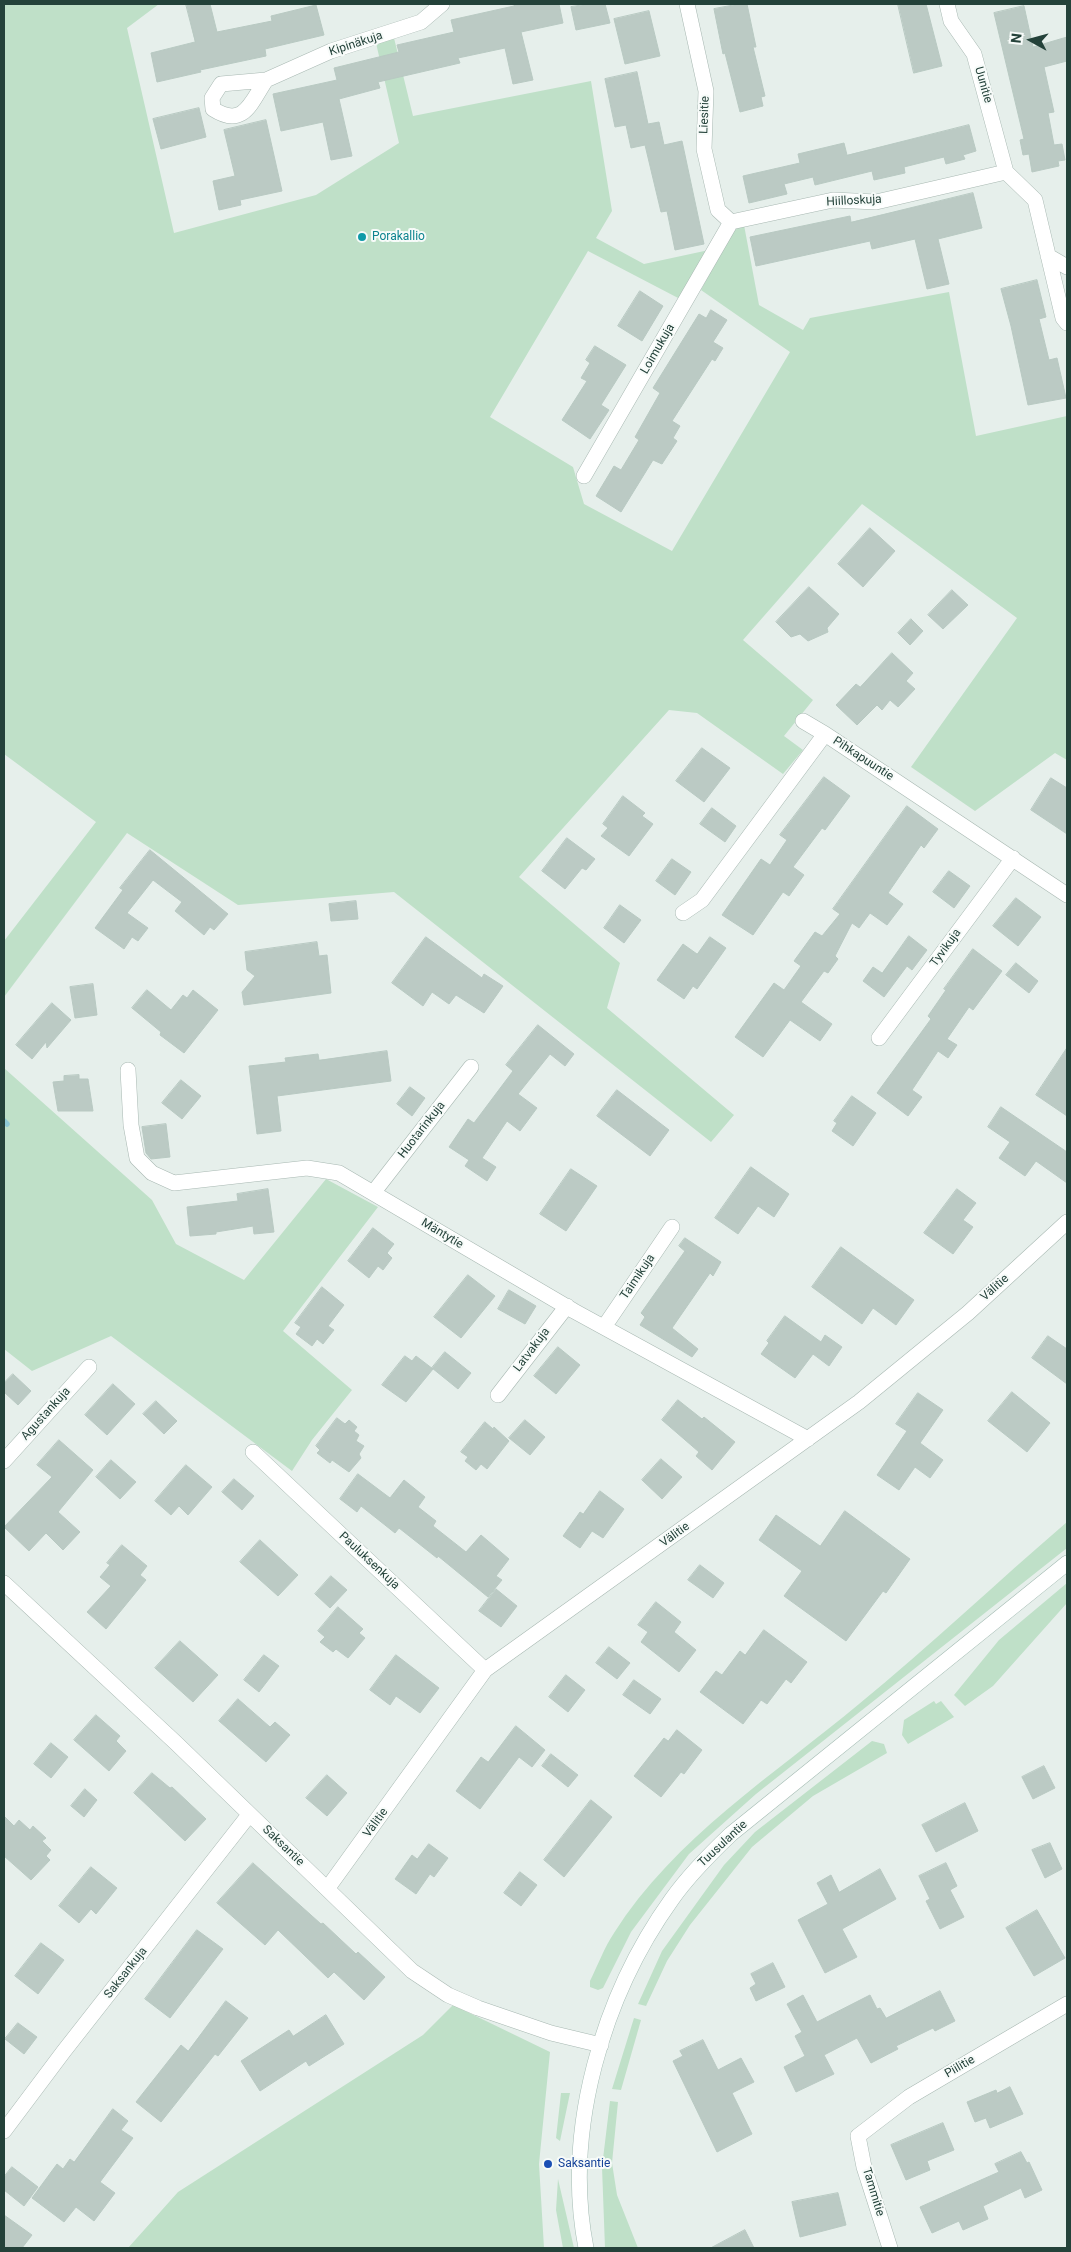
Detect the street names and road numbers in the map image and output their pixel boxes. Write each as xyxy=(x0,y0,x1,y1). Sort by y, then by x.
street label: Kipinäkuja xyxy=(327,29,385,59)
street label: Uunitie xyxy=(971,65,995,105)
street label: Liesitie xyxy=(697,96,713,134)
street label: Hiilloskuja xyxy=(826,192,882,210)
street label: Loimukuja xyxy=(638,321,678,377)
street label: Pihkapuuntie xyxy=(830,734,896,784)
street label: Tyvikuja xyxy=(927,926,965,970)
street label: Huotarinkuja xyxy=(395,1099,449,1161)
street label: Mäntytie xyxy=(418,1216,466,1252)
street label: Taimikuja xyxy=(618,1252,658,1302)
street label: Välitie xyxy=(978,1272,1012,1304)
street label: Latvakuja xyxy=(511,1325,553,1375)
street label: Agustankuja xyxy=(18,1384,74,1444)
street label: Välitie xyxy=(657,1519,693,1551)
street label: Pauluksenkuja xyxy=(336,1529,402,1593)
street label: Välitie xyxy=(360,1805,392,1841)
street label: Tuusulantie xyxy=(695,1818,751,1870)
street label: Saksantie xyxy=(259,1823,307,1869)
street label: Saksankuja xyxy=(101,1944,151,2002)
street label: Piilitie xyxy=(942,2053,978,2081)
street label: Tammitie xyxy=(859,2166,887,2218)

